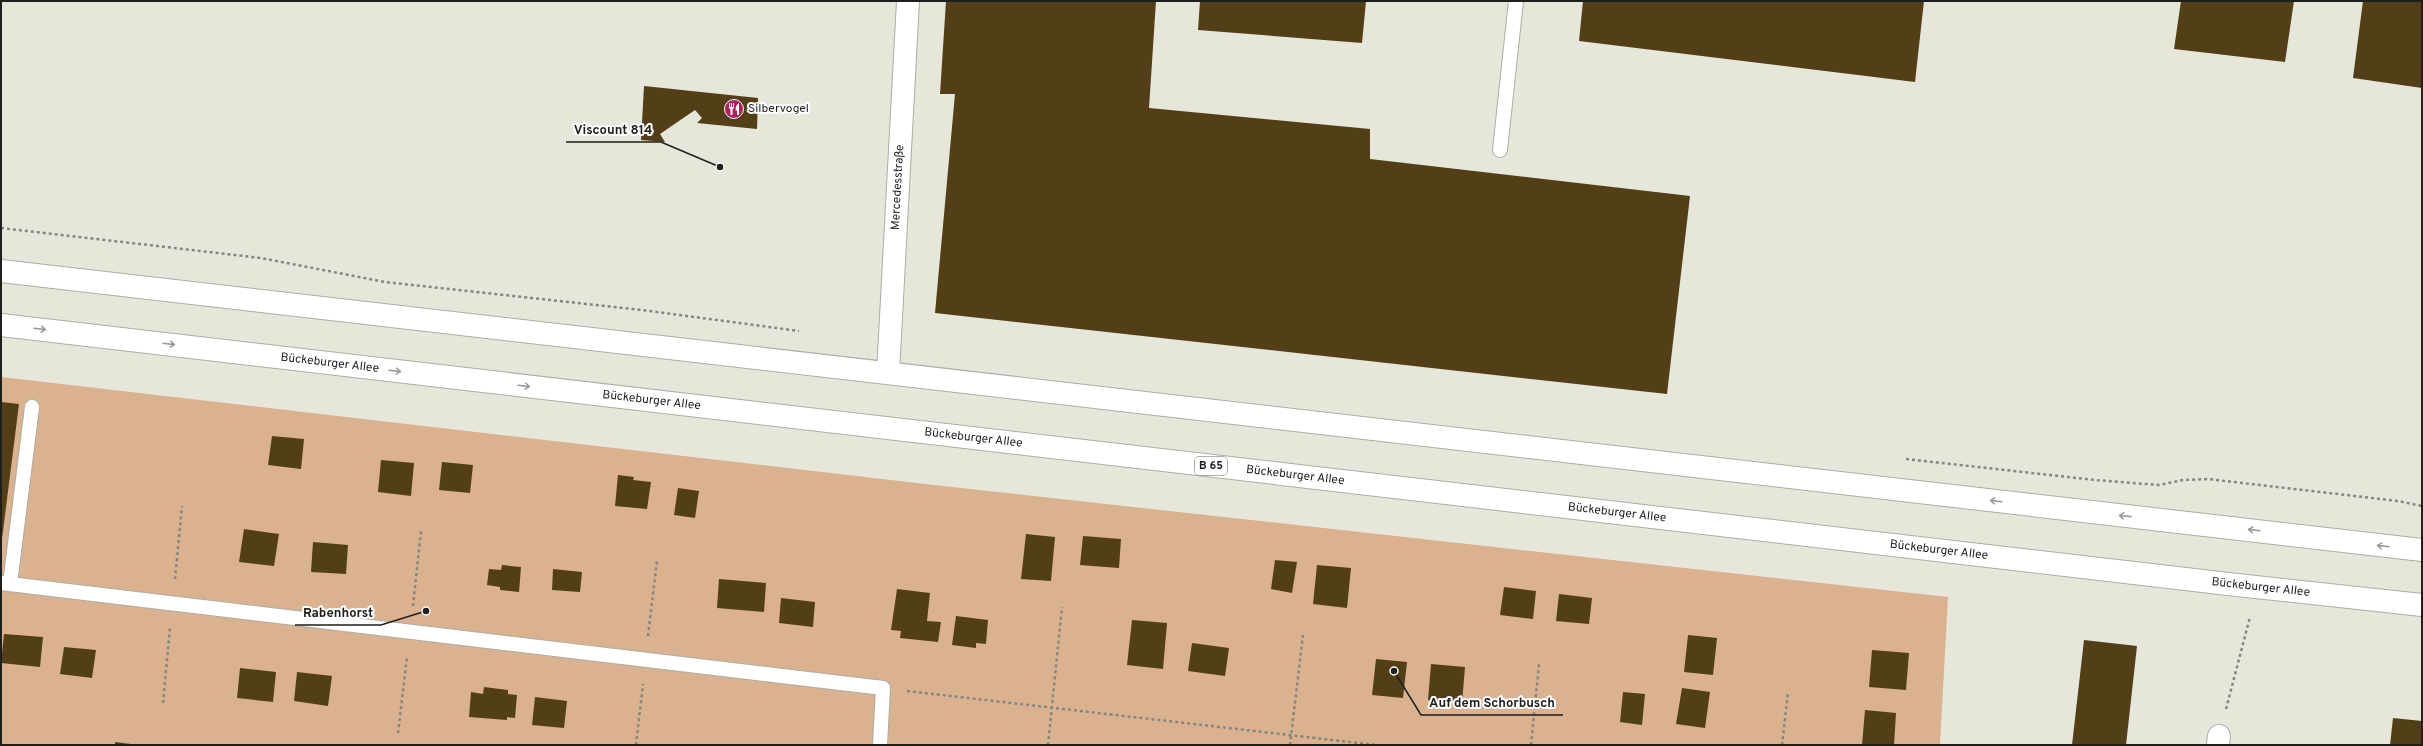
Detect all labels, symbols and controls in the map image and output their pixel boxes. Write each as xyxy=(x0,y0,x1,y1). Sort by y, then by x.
restaurant icon: Silbervogel xyxy=(723,98,745,120)
place label: Silbervogel xyxy=(748,101,809,117)
callout: Viscount 814 xyxy=(566,117,661,142)
text: Viscount 814 xyxy=(574,123,652,139)
street label: Mercedesstraße xyxy=(888,144,908,230)
one-way arrow xyxy=(33,326,46,333)
one-way arrow xyxy=(162,341,175,348)
street label: Bückeburger Allee xyxy=(280,350,380,377)
one-way arrow xyxy=(388,367,401,375)
one-way arrow xyxy=(518,382,531,390)
street label: Bückeburger Allee xyxy=(602,387,702,414)
street label: Bückeburger Allee xyxy=(923,424,1024,452)
road number: B 65 xyxy=(1195,457,1227,475)
street label: Bückeburger Allee xyxy=(1245,462,1345,489)
one-way arrow xyxy=(1990,498,2003,505)
street label: Bückeburger Allee xyxy=(1567,499,1667,527)
one-way arrow xyxy=(2119,512,2132,519)
one-way arrow xyxy=(2248,526,2261,534)
street label: Bückeburger Allee xyxy=(1889,537,1989,564)
one-way arrow xyxy=(2377,542,2390,550)
street label: Bückeburger Allee xyxy=(2211,574,2311,601)
callout: Rabenhorst xyxy=(295,600,381,625)
text: Rabenhorst xyxy=(303,606,373,622)
callout: Auf dem Schorbusch xyxy=(1421,690,1563,715)
text: Auf dem Schorbusch xyxy=(1429,696,1555,712)

